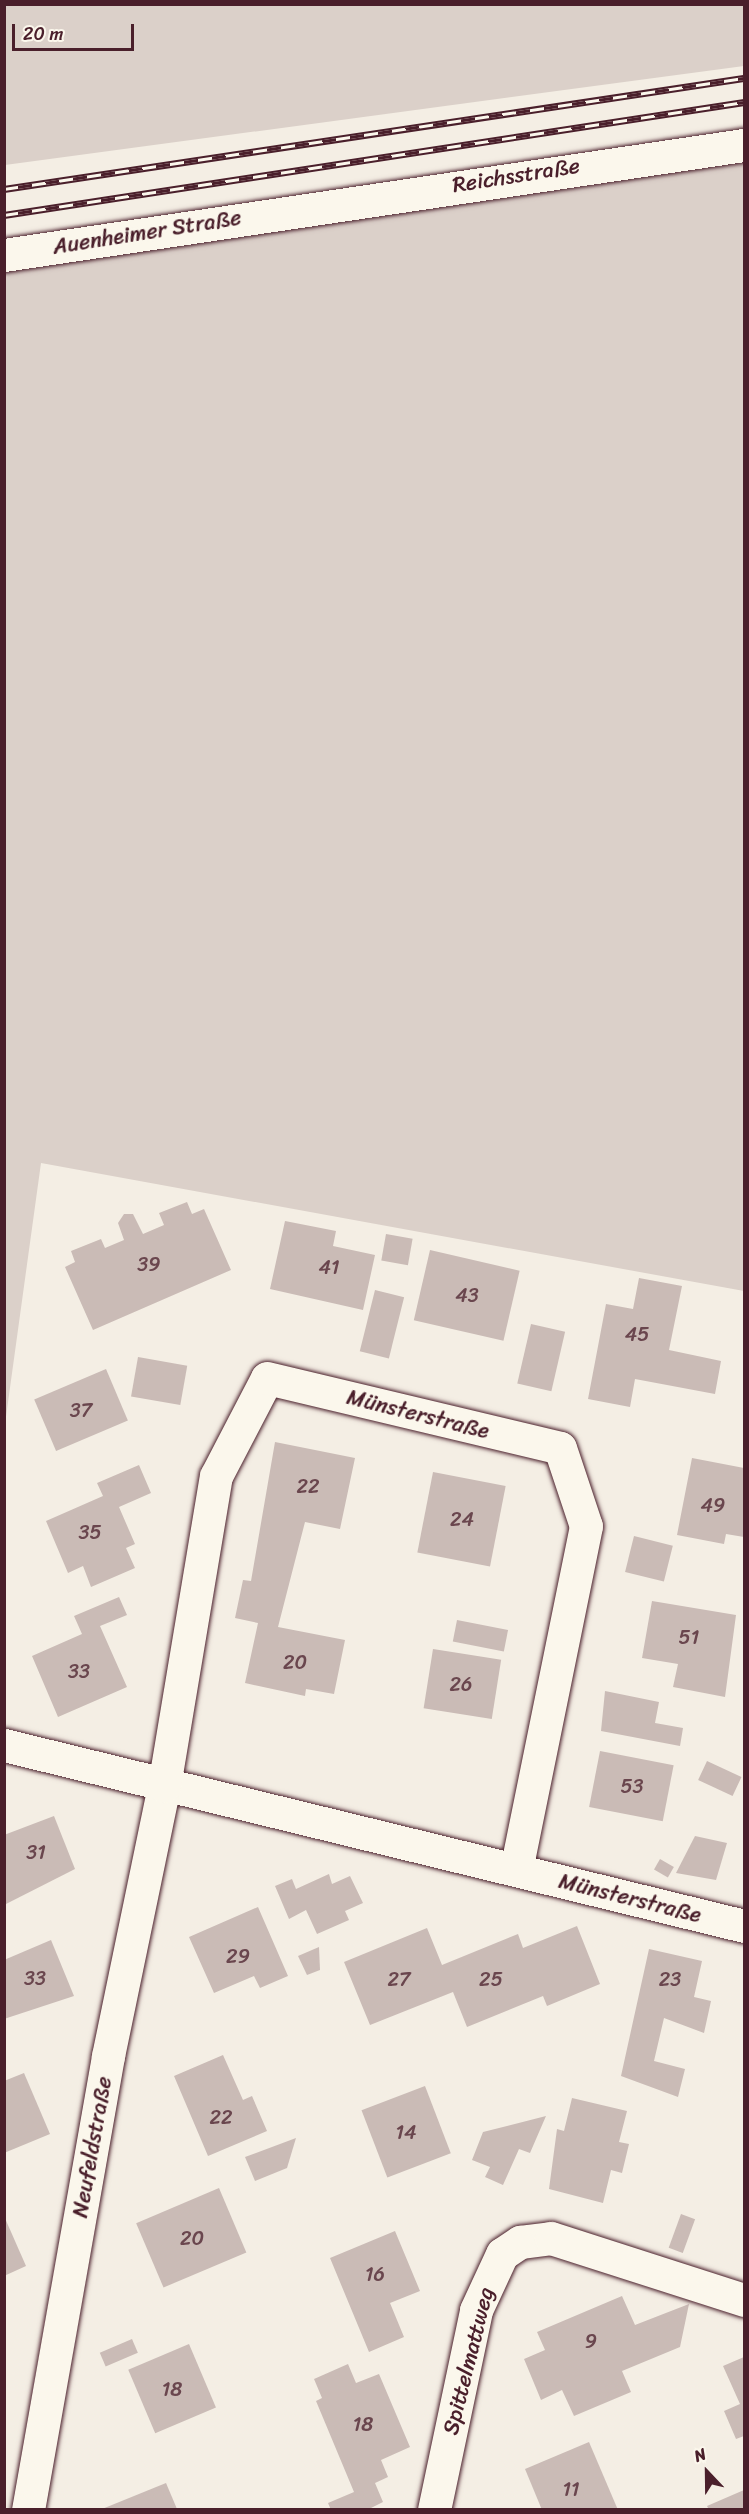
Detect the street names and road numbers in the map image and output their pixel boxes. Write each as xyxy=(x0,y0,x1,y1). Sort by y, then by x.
street label: Reichsstraße xyxy=(450,152,582,198)
street label: Auenheimer Straße xyxy=(51,204,243,260)
street label: Münsterstraße xyxy=(344,1384,492,1444)
street label: Münsterstraße xyxy=(556,1868,704,1928)
street label: Neufeldstraße xyxy=(67,2074,117,2220)
street label: Spittelmattweg xyxy=(437,2285,499,2437)

